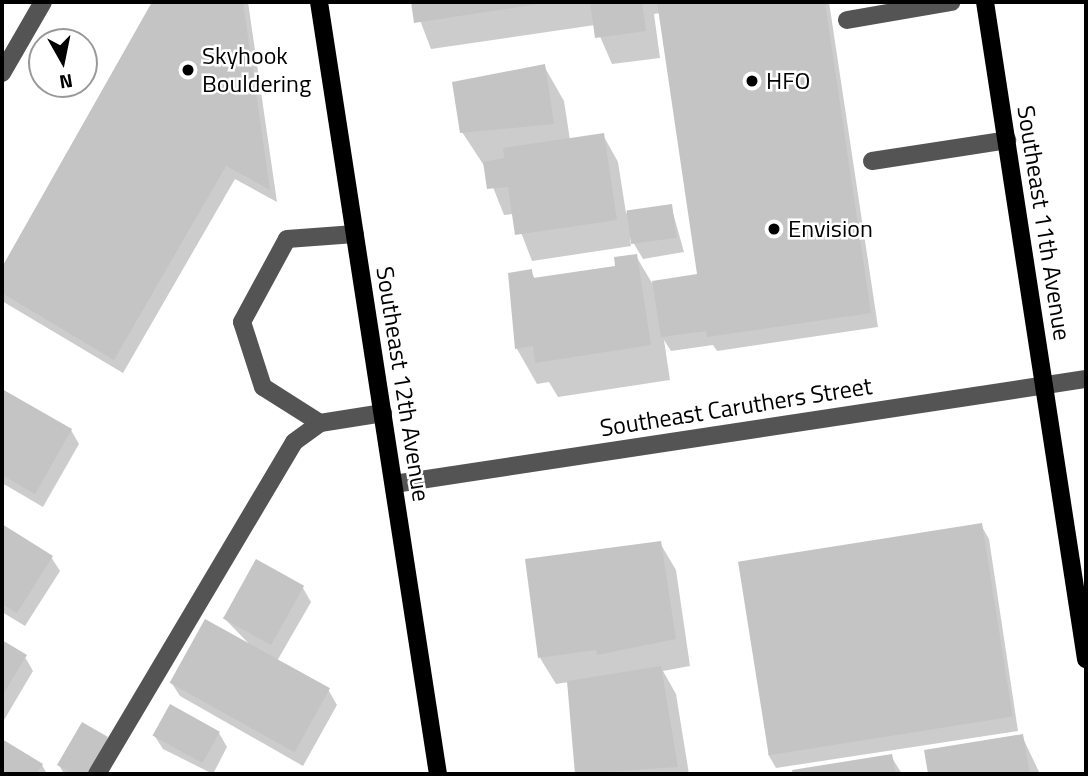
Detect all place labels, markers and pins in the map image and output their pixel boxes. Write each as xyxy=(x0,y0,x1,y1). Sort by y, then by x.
place label: Skyhook Bouldering xyxy=(202,42,311,98)
marker: Skyhook Bouldering xyxy=(180,62,196,78)
place label: HFO xyxy=(766,67,810,95)
marker: HFO xyxy=(744,73,760,89)
place label: Envision xyxy=(788,215,873,243)
marker: Envision xyxy=(766,221,782,237)

